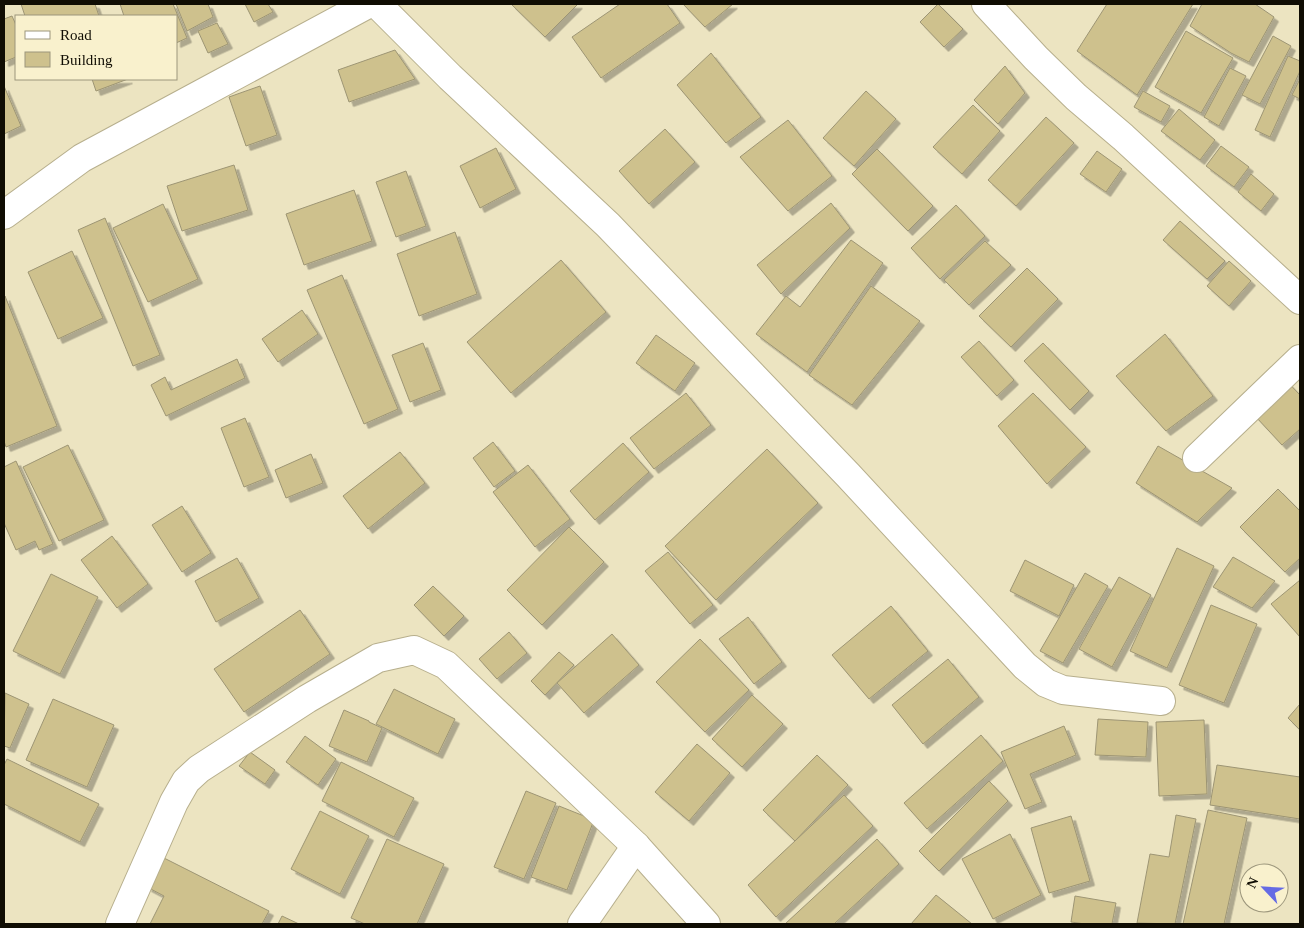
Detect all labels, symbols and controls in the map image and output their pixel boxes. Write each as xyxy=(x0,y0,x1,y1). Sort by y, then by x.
legend xyxy=(15,15,178,80)
text: Road xyxy=(60,27,92,43)
text: Building xyxy=(60,52,113,68)
north arrow xyxy=(1239,863,1289,913)
text: N xyxy=(1244,875,1262,890)

